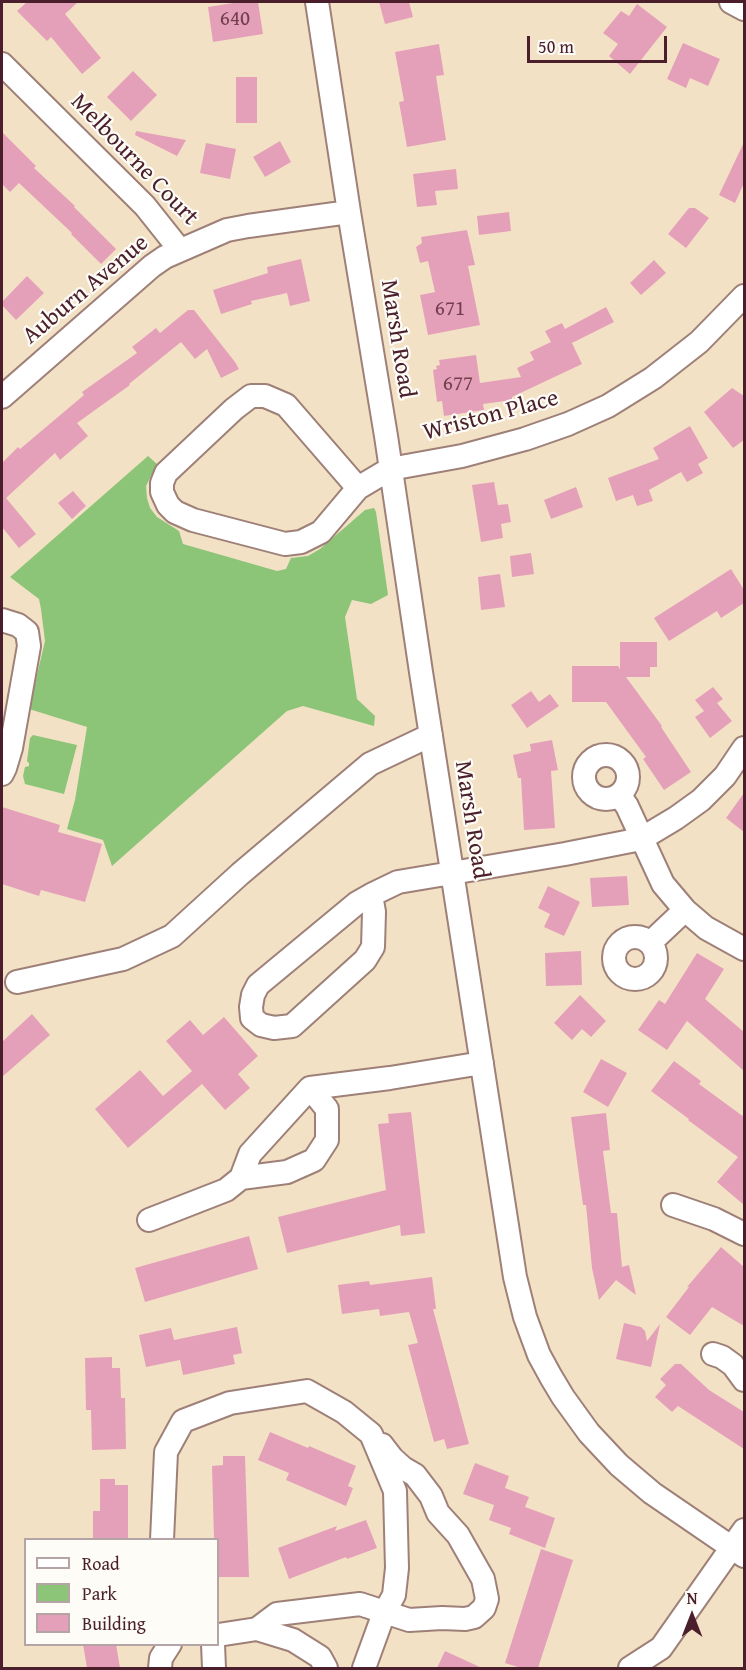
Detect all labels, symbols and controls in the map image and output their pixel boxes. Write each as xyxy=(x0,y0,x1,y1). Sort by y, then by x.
house number: 640 xyxy=(220,7,250,33)
scale bar xyxy=(530,24,670,62)
text: 50 m xyxy=(538,33,574,60)
street label: Melbourne Court xyxy=(64,88,204,232)
street label: Auburn Avenue xyxy=(17,229,155,351)
street label: Marsh Road xyxy=(373,278,421,400)
house number: 671 xyxy=(435,297,465,323)
house number: 677 xyxy=(443,372,473,398)
street label: Wriston Place xyxy=(420,384,562,448)
street label: Marsh Road xyxy=(447,759,495,881)
legend xyxy=(24,1538,219,1646)
text: Road xyxy=(82,1550,120,1577)
text: Park xyxy=(82,1580,117,1607)
north arrow xyxy=(662,1586,722,1646)
text: N xyxy=(687,1586,697,1610)
text: Building xyxy=(82,1610,146,1637)

